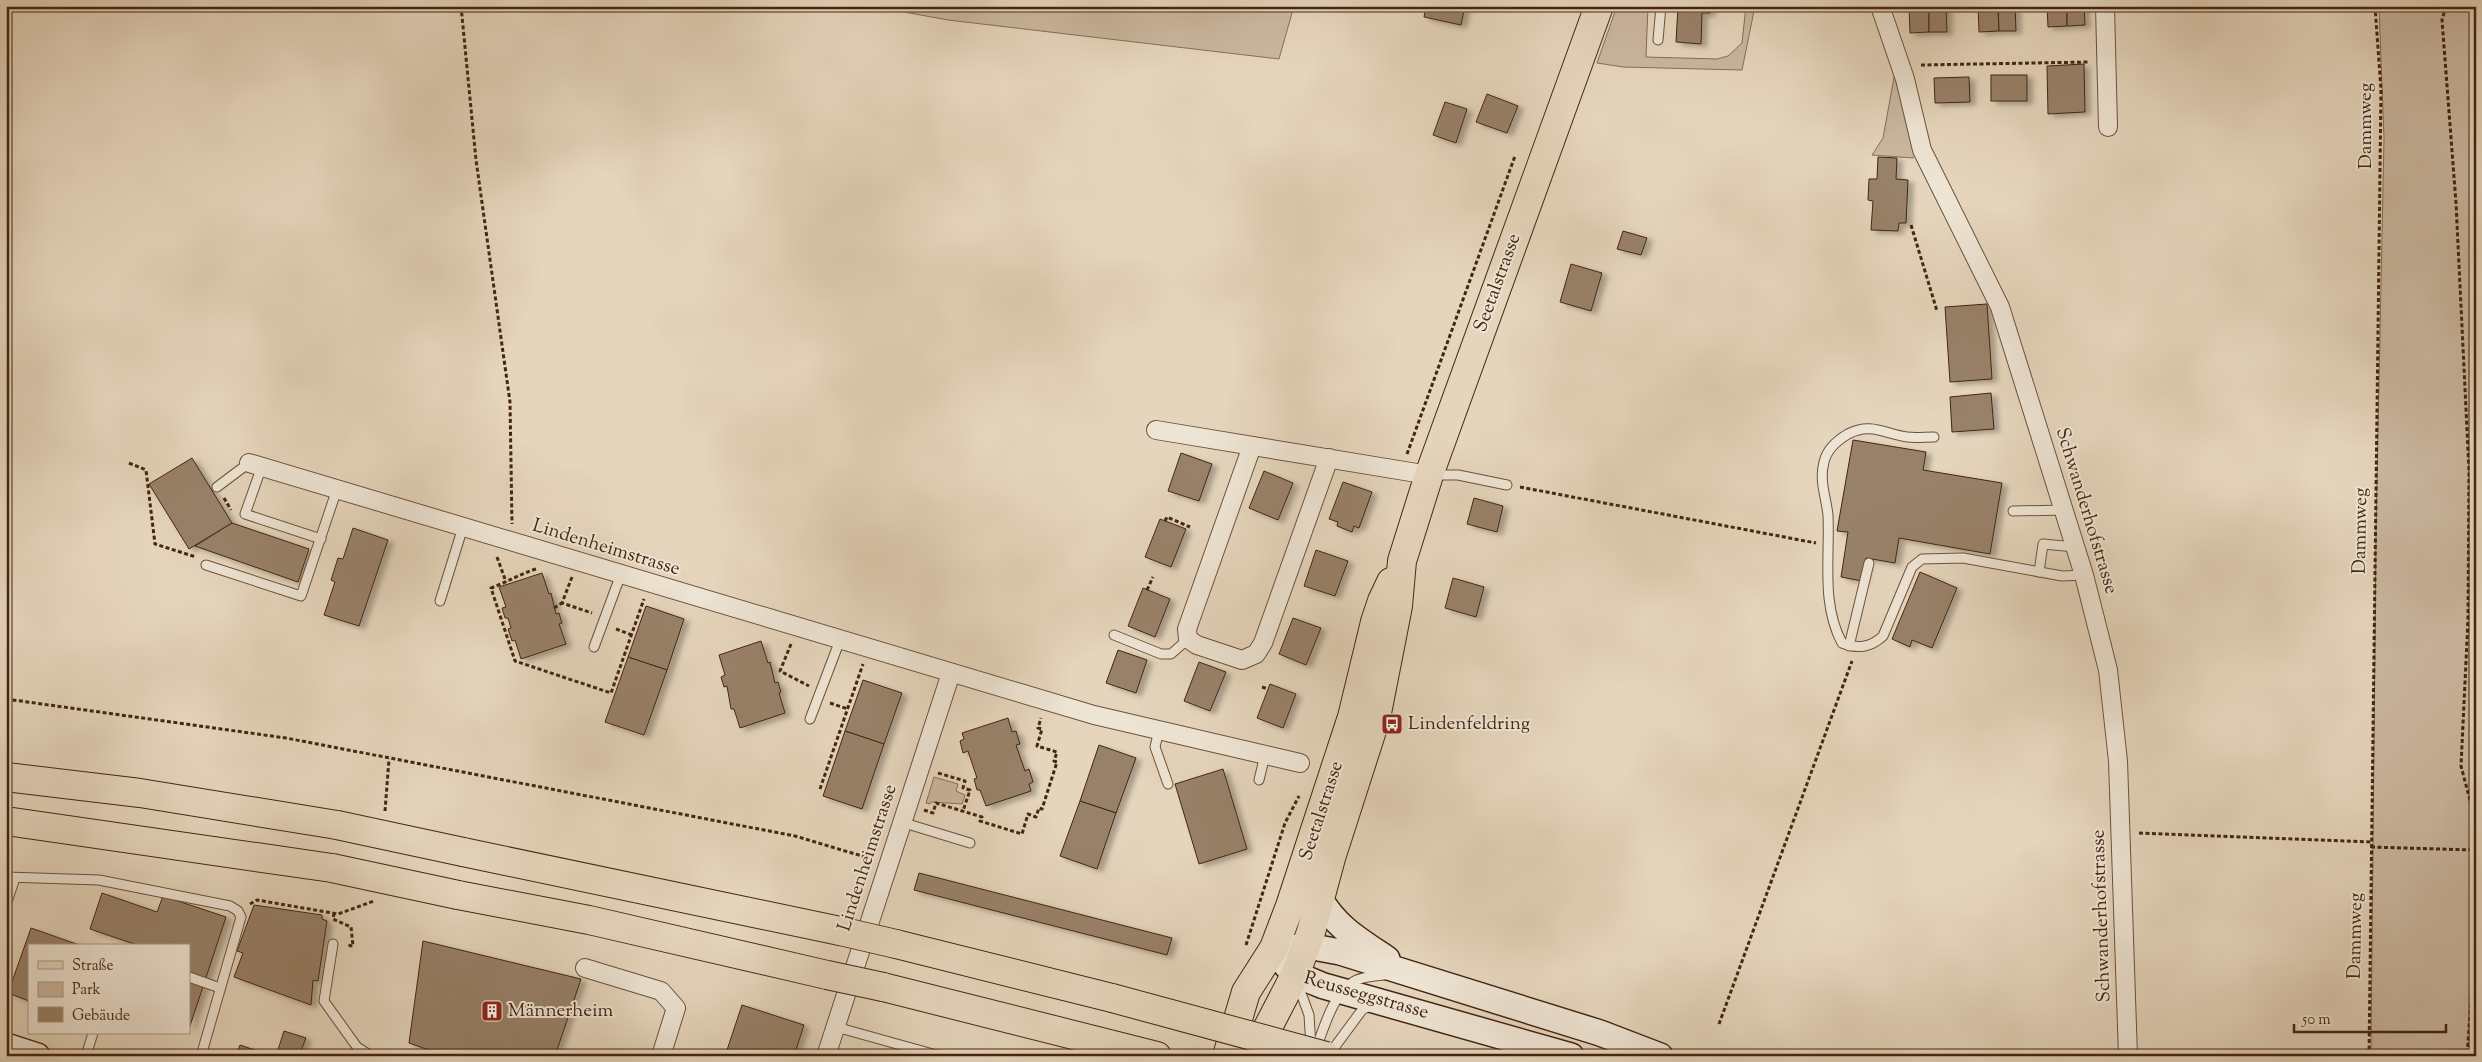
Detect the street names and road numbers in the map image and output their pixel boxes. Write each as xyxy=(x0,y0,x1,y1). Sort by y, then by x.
street label: Dammweg xyxy=(2353,83,2380,169)
street label: Seetalstrasse xyxy=(1468,230,1528,336)
street label: Schwanderhofstrasse xyxy=(2048,424,2124,598)
street label: Dammweg xyxy=(2347,488,2375,574)
street label: Lindenheimstrasse xyxy=(529,513,683,583)
street label: Seetalstrasse xyxy=(1293,758,1351,864)
street label: Lindenheimstrasse xyxy=(832,781,905,935)
street label: Schwanderhofstrasse xyxy=(2085,829,2119,1003)
street label: Dammweg xyxy=(2342,893,2370,979)
street label: Reusseggstrasse xyxy=(1300,965,1432,1027)

